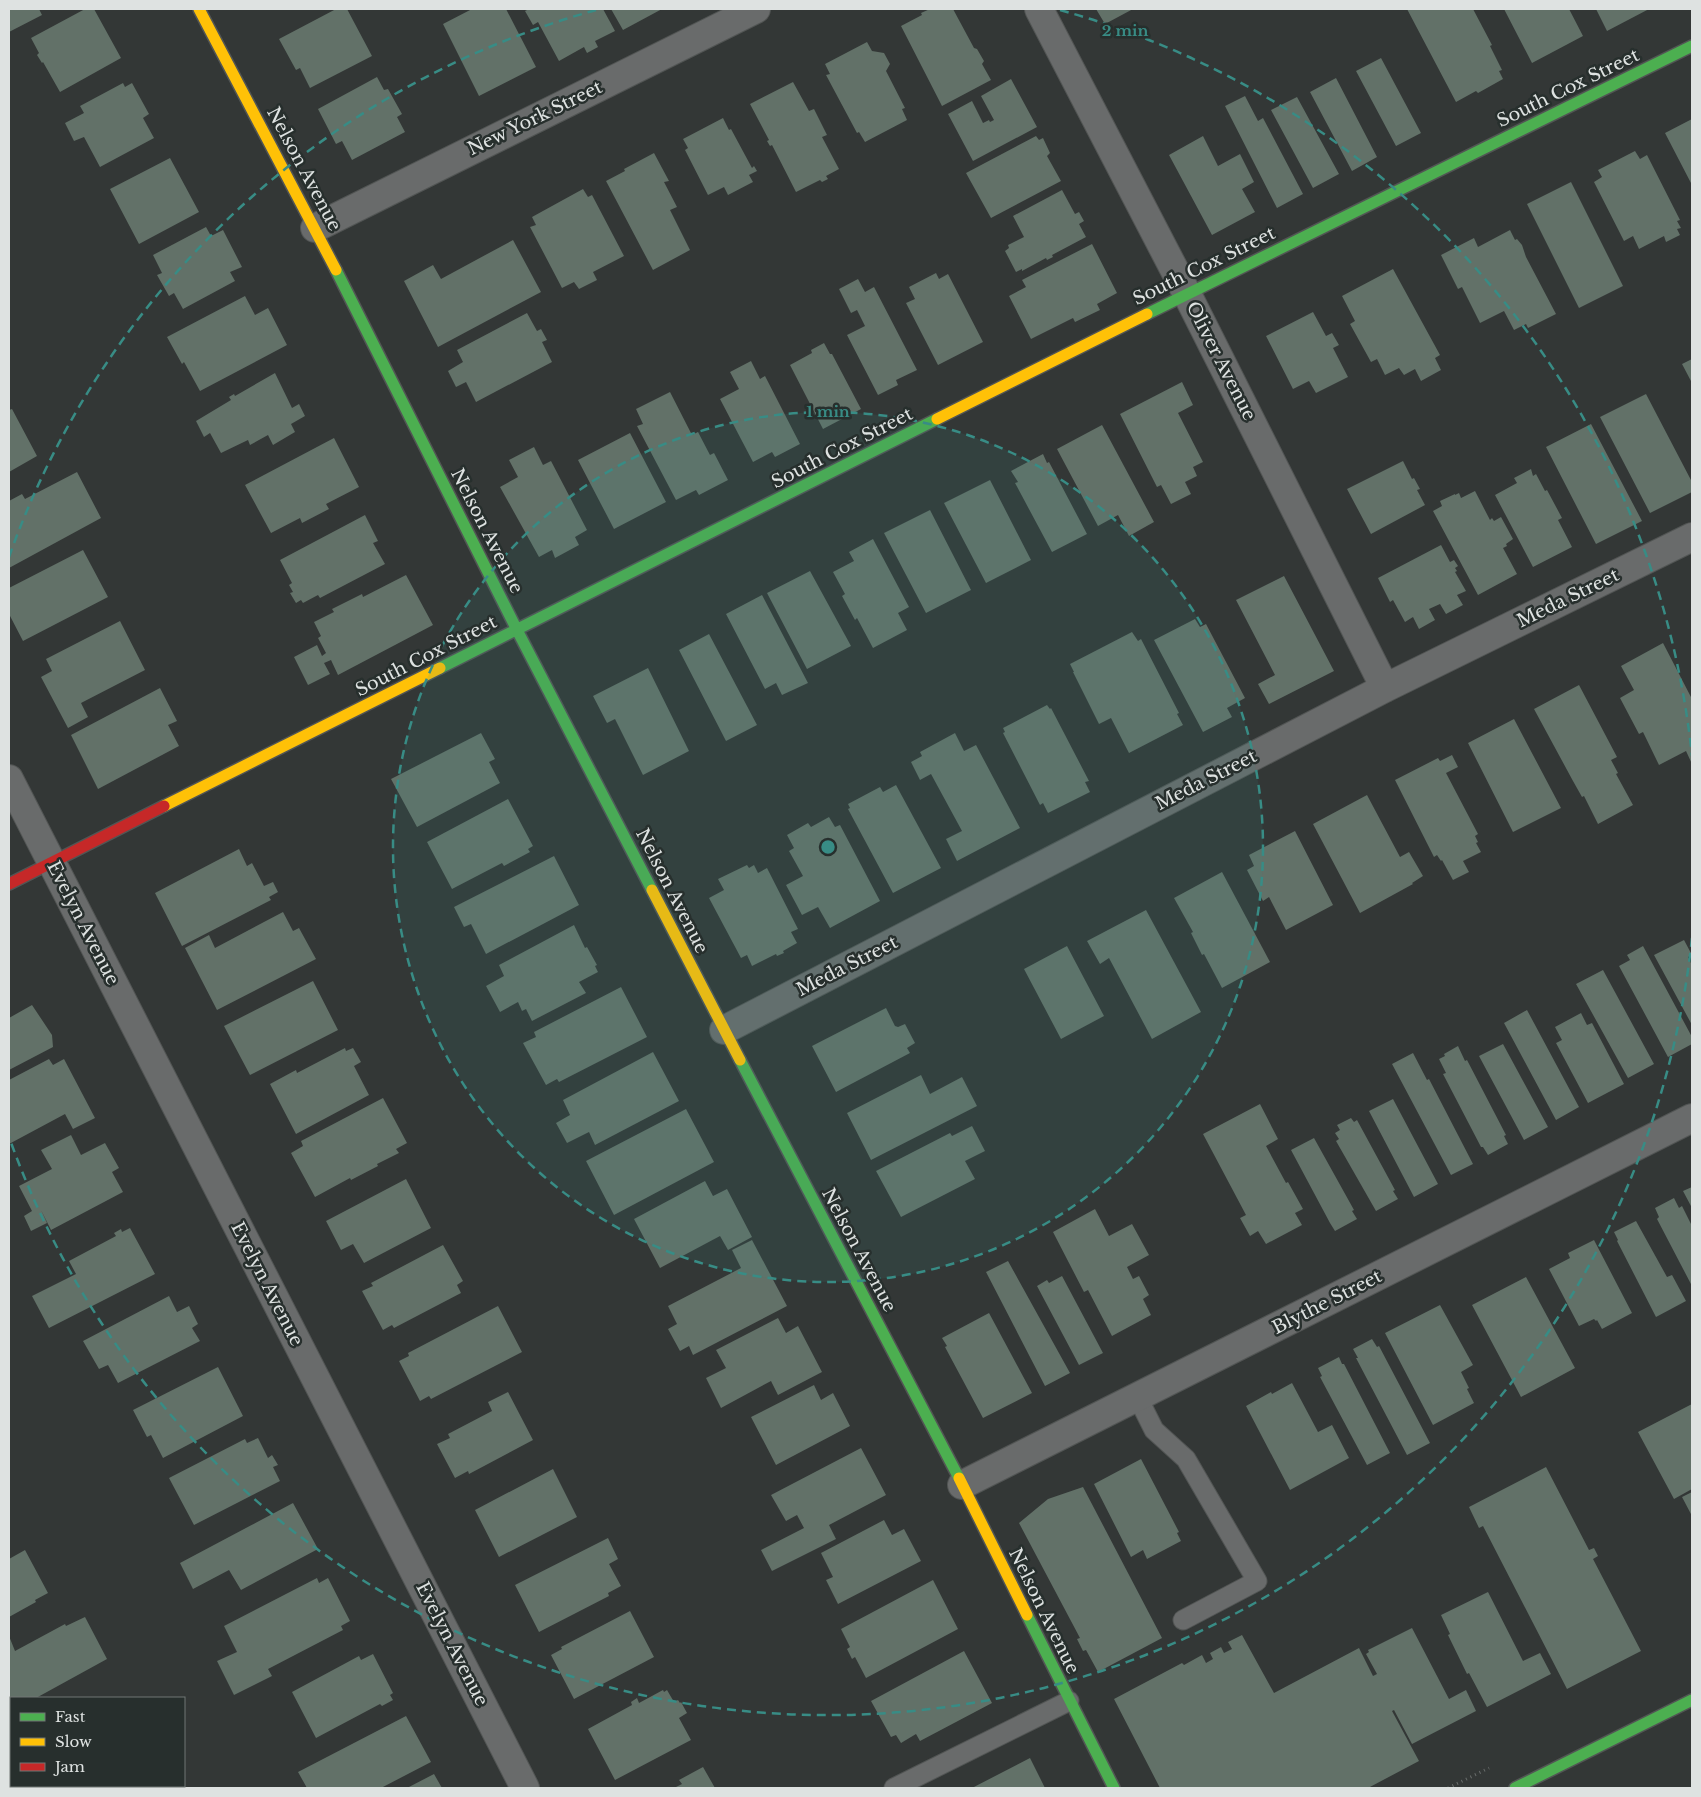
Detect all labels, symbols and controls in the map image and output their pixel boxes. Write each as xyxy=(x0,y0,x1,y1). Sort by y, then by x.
text: 2 min xyxy=(1102,21,1148,40)
street label: South Cox Street xyxy=(1493,44,1643,132)
street label: New York Street xyxy=(464,76,606,160)
street label: Nelson Avenue xyxy=(262,103,346,235)
street label: South Cox Street xyxy=(1129,222,1279,310)
street label: Oliver Avenue xyxy=(1182,298,1260,424)
text: 1 min xyxy=(806,402,850,421)
street label: South Cox Street xyxy=(768,403,916,493)
street label: Nelson Avenue xyxy=(446,465,528,597)
street label: Meda Street xyxy=(1513,564,1623,632)
street label: South Cox Street xyxy=(352,611,500,701)
street label: Meda Street xyxy=(1152,745,1260,815)
street label: Nelson Avenue xyxy=(631,825,713,957)
centre of rings xyxy=(819,838,837,856)
street label: Evelyn Avenue xyxy=(42,857,124,989)
street label: Meda Street xyxy=(793,931,901,1001)
street label: Nelson Avenue xyxy=(817,1184,901,1316)
street label: Evelyn Avenue xyxy=(226,1218,308,1350)
street label: Blythe Street xyxy=(1269,1265,1386,1339)
street label: Nelson Avenue xyxy=(1004,1545,1084,1677)
street label: Evelyn Avenue xyxy=(411,1578,493,1710)
legend xyxy=(10,1697,185,1787)
text: Fast xyxy=(55,1707,86,1726)
text: Slow xyxy=(55,1732,92,1751)
text: Jam xyxy=(53,1757,85,1776)

